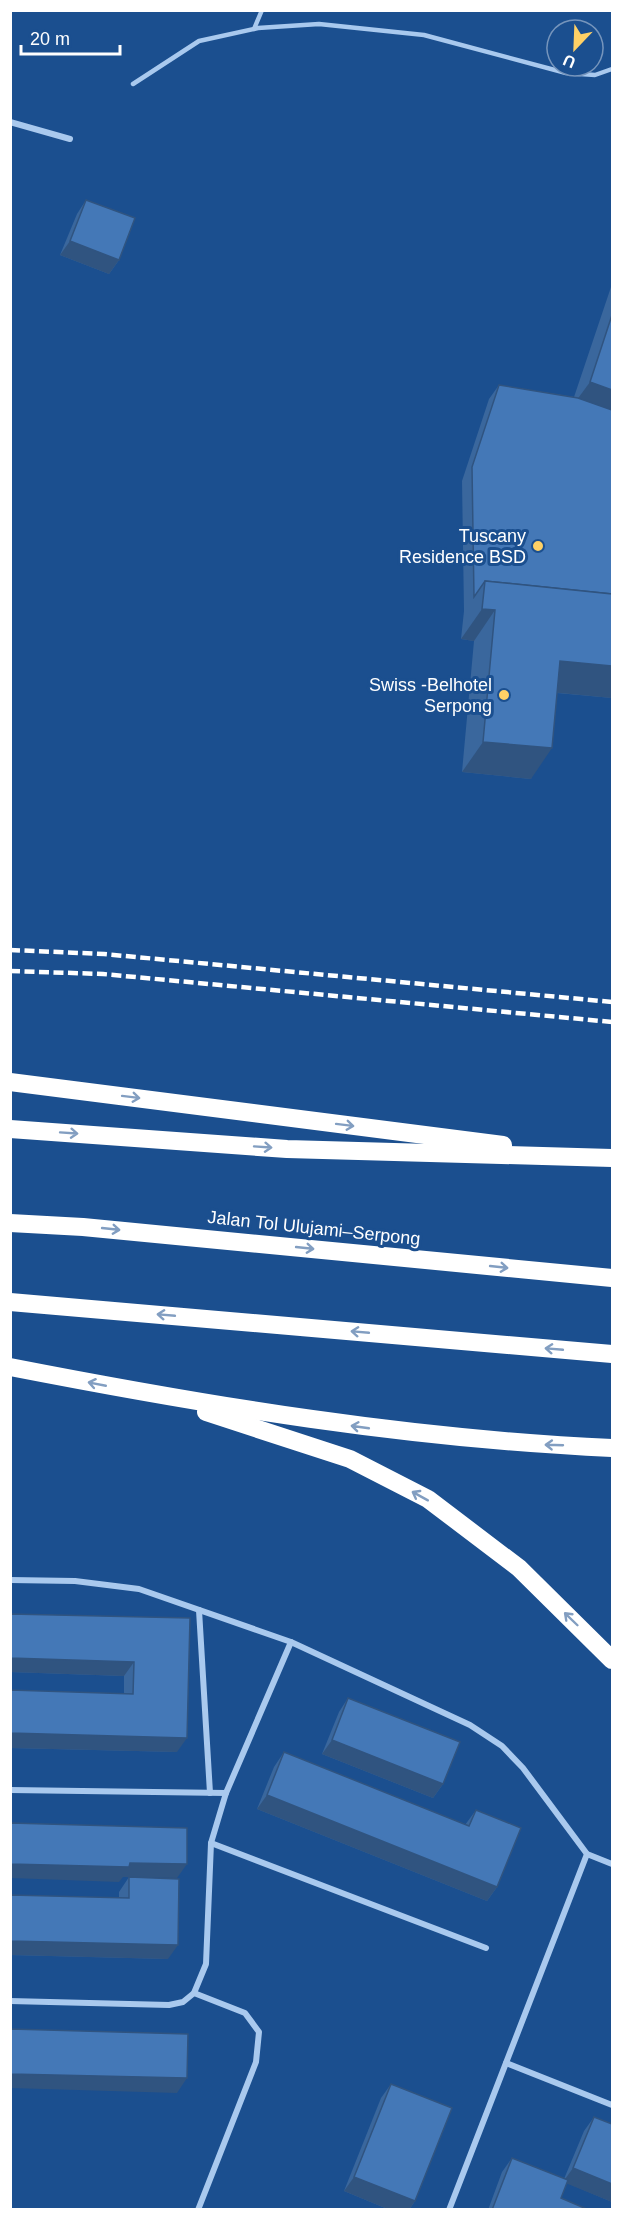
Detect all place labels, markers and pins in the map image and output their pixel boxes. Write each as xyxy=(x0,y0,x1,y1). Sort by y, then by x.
place label: Tuscany Residence BSD xyxy=(399,526,526,567)
marker: Tuscany Residence BSD xyxy=(531,539,545,553)
place label: Swiss -Belhotel Serpong xyxy=(369,675,492,716)
marker: Swiss -Belhotel Serpong xyxy=(497,688,511,702)

